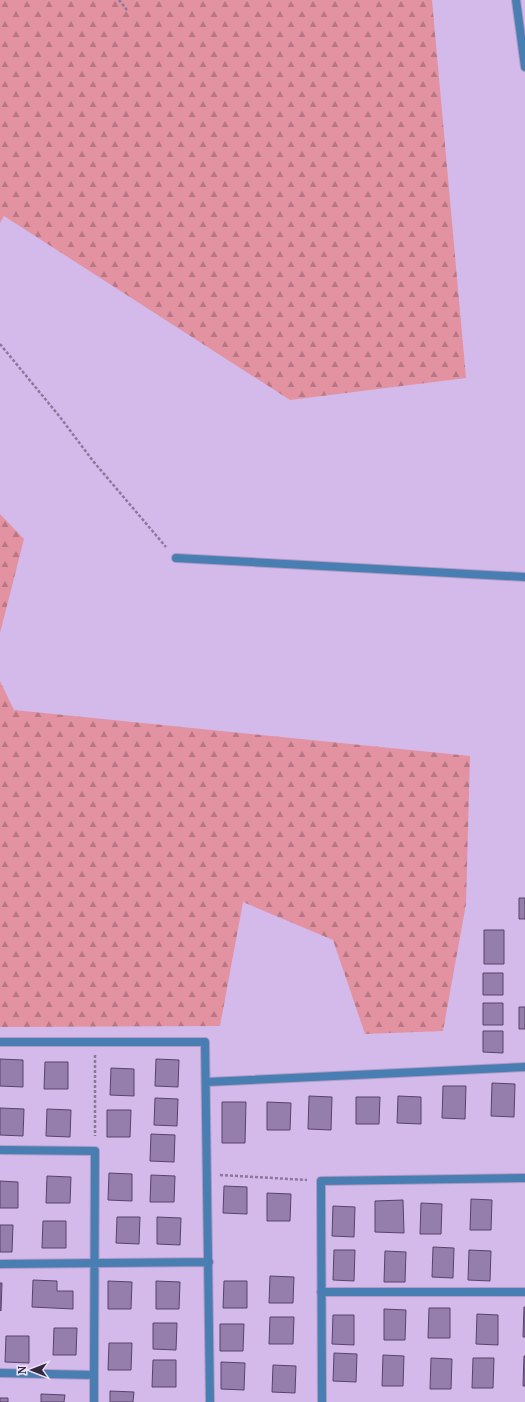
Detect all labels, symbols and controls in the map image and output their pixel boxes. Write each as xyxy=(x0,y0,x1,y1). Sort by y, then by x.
north arrow xyxy=(12,1350,52,1390)
text: N xyxy=(15,1365,29,1374)

